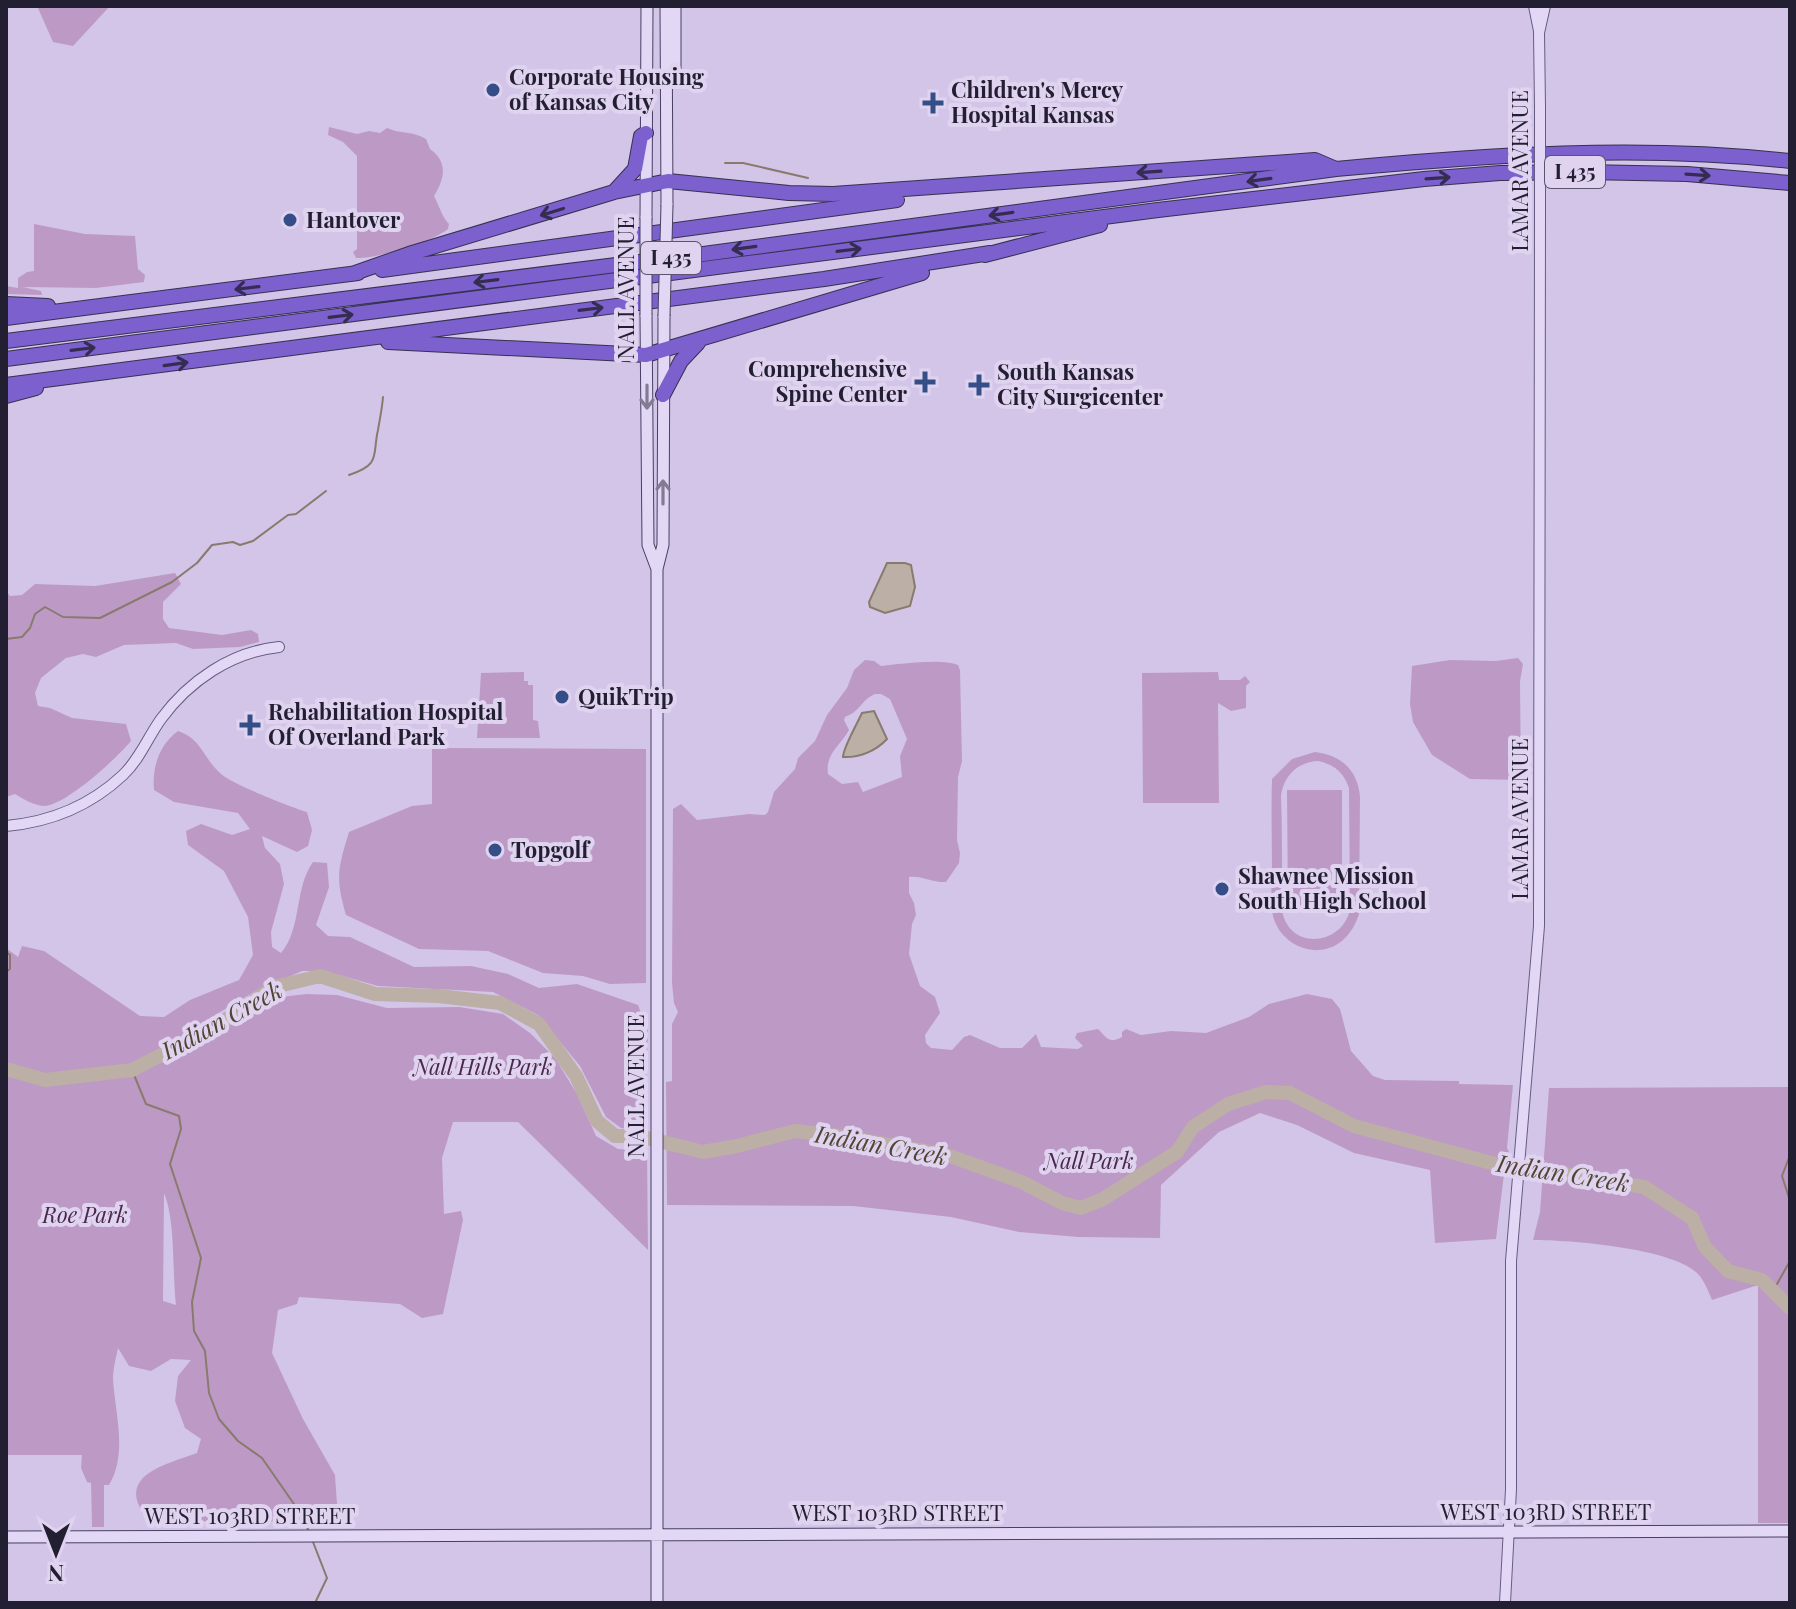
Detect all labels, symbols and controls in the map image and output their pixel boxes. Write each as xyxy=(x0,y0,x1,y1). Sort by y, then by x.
place label: Corporate Housing of Kansas City xyxy=(509,61,705,116)
place label: Children's Mercy Hospital Kansas xyxy=(951,74,1124,129)
marker: Corporate Housing of Kansas City xyxy=(484,81,502,99)
street label: LAMAR AVENUE xyxy=(1504,90,1534,252)
marker: Children's Mercy Hospital Kansas xyxy=(922,92,944,114)
road number: I 435 xyxy=(1545,156,1605,188)
one-way arrow xyxy=(1136,165,1163,180)
one-way arrow xyxy=(1684,168,1711,183)
one-way arrow xyxy=(1424,170,1451,185)
one-way arrow xyxy=(1247,173,1272,188)
place label: Hantover xyxy=(306,204,401,234)
one-way arrow xyxy=(539,205,564,220)
one-way arrow xyxy=(989,207,1014,222)
marker: Hantover xyxy=(281,211,299,229)
street label: NALL AVENUE xyxy=(610,216,640,360)
one-way arrow xyxy=(731,241,757,256)
road number: I 435 xyxy=(641,242,701,274)
one-way arrow xyxy=(835,242,862,257)
one-way arrow xyxy=(474,274,499,289)
one-way arrow xyxy=(234,280,261,295)
one-way arrow xyxy=(577,301,604,316)
one-way arrow xyxy=(328,308,353,323)
one-way arrow xyxy=(70,341,95,356)
place label: Comprehensive Spine Center xyxy=(748,353,908,408)
one-way arrow xyxy=(163,356,188,371)
place label: South Kansas City Surgicenter xyxy=(997,356,1164,411)
marker: Comprehensive Spine Center xyxy=(914,371,936,393)
marker: South Kansas City Surgicenter xyxy=(968,374,990,396)
one-way arrow xyxy=(639,383,655,410)
one-way arrow xyxy=(655,479,671,506)
place label: QuikTrip xyxy=(578,681,674,711)
marker: QuikTrip xyxy=(553,688,571,706)
place label: Rehabilitation Hospital Of Overland Park xyxy=(268,696,504,751)
marker: Rehabilitation Hospital Of Overland Park xyxy=(239,714,261,736)
street label: LAMAR AVENUE xyxy=(1504,738,1534,900)
place label: Topgolf xyxy=(511,834,591,864)
marker: Topgolf xyxy=(486,841,504,859)
place label: Shawnee Mission South High School xyxy=(1238,860,1427,915)
marker: Shawnee Mission South High School xyxy=(1213,880,1231,898)
water label: Indian Creek xyxy=(154,973,287,1066)
street label: NALL AVENUE xyxy=(620,1014,650,1158)
park label: Nall Hills Park xyxy=(412,1051,552,1081)
water label: Indian Creek xyxy=(812,1117,950,1171)
park label: Nall Park xyxy=(1043,1145,1133,1175)
water label: Indian Creek xyxy=(1494,1146,1632,1198)
park label: Roe Park xyxy=(41,1199,128,1229)
street label: WEST 103RD STREET xyxy=(1440,1496,1652,1526)
street label: WEST 103RD STREET xyxy=(792,1497,1004,1527)
street label: WEST 103RD STREET xyxy=(144,1500,356,1530)
north arrow xyxy=(16,1513,96,1593)
text: N xyxy=(48,1559,64,1589)

